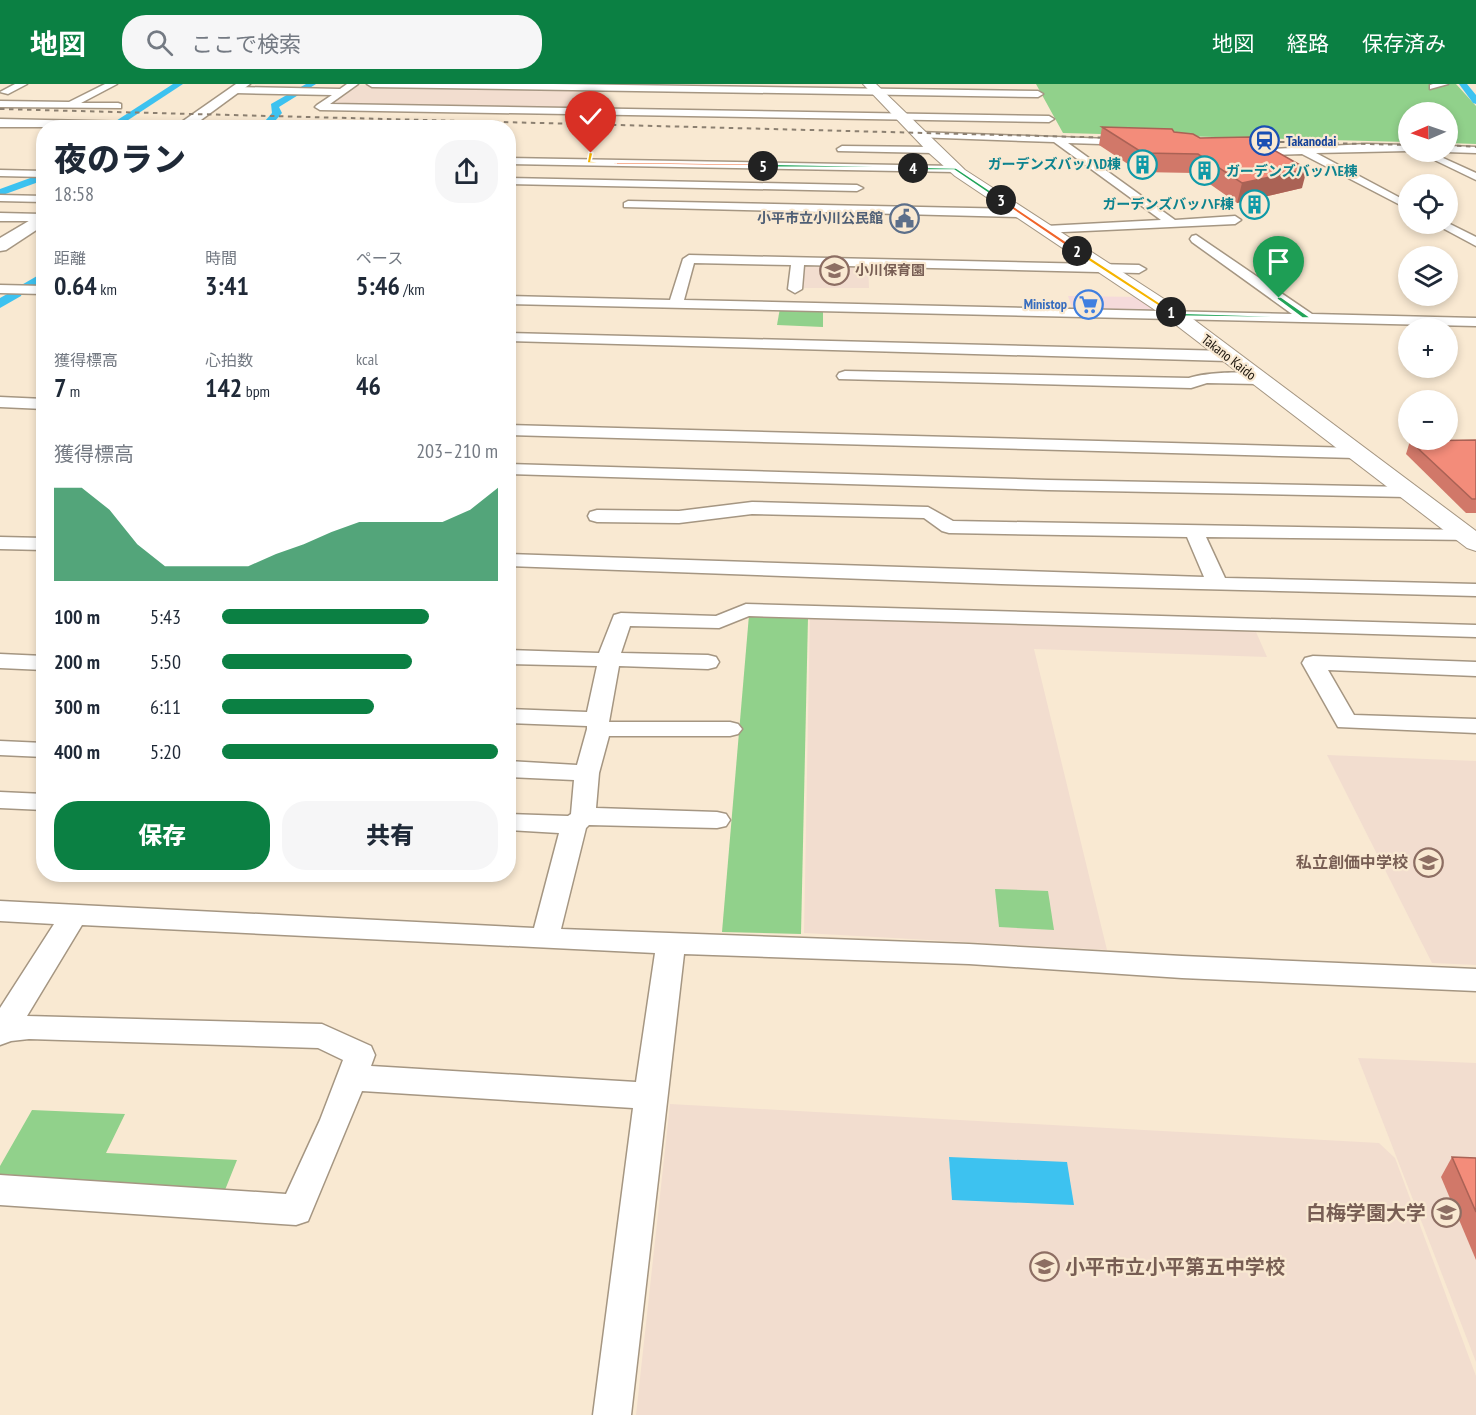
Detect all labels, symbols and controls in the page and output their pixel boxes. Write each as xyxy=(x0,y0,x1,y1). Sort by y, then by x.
search box xyxy=(122,15,542,69)
text: 地図 xyxy=(30,25,86,62)
icon: search xyxy=(143,26,176,59)
text: ここで検索 xyxy=(191,30,301,58)
text: 地図 xyxy=(1212,30,1254,57)
text: 経路 xyxy=(1287,30,1329,57)
text: 保存済み xyxy=(1362,30,1446,57)
pin xyxy=(565,91,616,153)
icon: check xyxy=(574,100,607,133)
north arrow xyxy=(1398,102,1458,162)
map controls xyxy=(1398,102,1458,450)
station icon: Takanodai xyxy=(1249,125,1281,157)
place label: Takanodai xyxy=(1286,132,1336,150)
text: 夜のラン xyxy=(54,137,186,180)
button: share xyxy=(435,140,498,203)
building icon: ガーデンズバッハD棟 xyxy=(1126,148,1158,180)
pin: 5 xyxy=(748,151,778,181)
pin: 4 xyxy=(898,153,928,183)
place label: ガーデンズバッハD棟 xyxy=(988,155,1121,173)
building icon: ガーデンズバッハE棟 xyxy=(1189,155,1221,187)
text: 5 xyxy=(759,156,767,176)
text: 4 xyxy=(909,158,917,178)
place label: ガーデンズバッハE棟 xyxy=(1226,162,1358,180)
button: locate xyxy=(1398,174,1458,234)
text: 18:58 xyxy=(54,181,94,207)
pin: 3 xyxy=(986,185,1016,215)
building icon: ガーデンズバッハF棟 xyxy=(1239,188,1271,220)
text: 3 xyxy=(997,190,1005,210)
place label: ガーデンズバッハF棟 xyxy=(1102,195,1234,213)
public building icon: 小平市立小川公民館 xyxy=(888,202,920,234)
place label: 小平市立小川公民館 xyxy=(757,209,883,227)
pin: 2 xyxy=(1062,236,1092,266)
pin xyxy=(1253,236,1304,298)
text: 2 xyxy=(1073,241,1081,261)
icon: arrive xyxy=(1262,245,1295,278)
button: layers xyxy=(1398,246,1458,306)
text: 距離 xyxy=(54,248,86,268)
text: 時間 xyxy=(205,248,237,268)
text: ペース xyxy=(356,248,403,268)
school or university icon: 小川保育園 xyxy=(818,254,850,286)
place label: 小川保育園 xyxy=(855,261,925,279)
text: 0.64 xyxy=(54,269,97,302)
text: 3:41 xyxy=(205,269,249,302)
text: 5:46 xyxy=(356,269,400,302)
text: km xyxy=(97,279,117,299)
text: /km xyxy=(400,279,425,299)
supermarket icon: Ministop xyxy=(1072,288,1104,320)
place label: Ministop xyxy=(1024,295,1067,313)
pin: 1 xyxy=(1156,297,1186,327)
text: 1 xyxy=(1167,302,1175,322)
button: + xyxy=(1398,318,1458,378)
street label: Takano Kaido xyxy=(1198,330,1260,384)
text: kcal xyxy=(356,349,378,369)
text: 獲得標高 xyxy=(54,350,118,370)
text: 心拍数 xyxy=(205,350,253,370)
text: 46 xyxy=(356,369,381,402)
text: 7 xyxy=(54,371,66,404)
text: 142 xyxy=(205,371,242,404)
text: m xyxy=(66,381,80,401)
text: bpm xyxy=(242,381,270,401)
button: − xyxy=(1398,390,1458,450)
text: 203–210 m xyxy=(416,438,498,464)
text: 獲得標高 xyxy=(54,441,134,467)
text: 100 m xyxy=(54,604,100,630)
text: 5:43 xyxy=(150,604,181,630)
text: 200 m xyxy=(54,649,100,675)
text: 5:50 xyxy=(150,649,181,675)
text: 300 m xyxy=(54,694,100,720)
text: 6:11 xyxy=(150,694,181,720)
text: 400 m xyxy=(54,739,100,765)
text: 5:20 xyxy=(150,739,181,765)
button: 保存 xyxy=(54,801,270,870)
button: 共有 xyxy=(282,801,498,870)
school or university icon: 私立創価中学校 xyxy=(1413,846,1445,878)
place label: 私立創価中学校 xyxy=(1296,852,1408,872)
school or university icon: 白梅学園大学 xyxy=(1431,1197,1463,1229)
place label: 白梅学園大学 xyxy=(1306,1200,1426,1226)
school or university icon: 小平市立小平第五中学校 xyxy=(1028,1251,1060,1283)
place label: 小平市立小平第五中学校 xyxy=(1065,1254,1285,1280)

